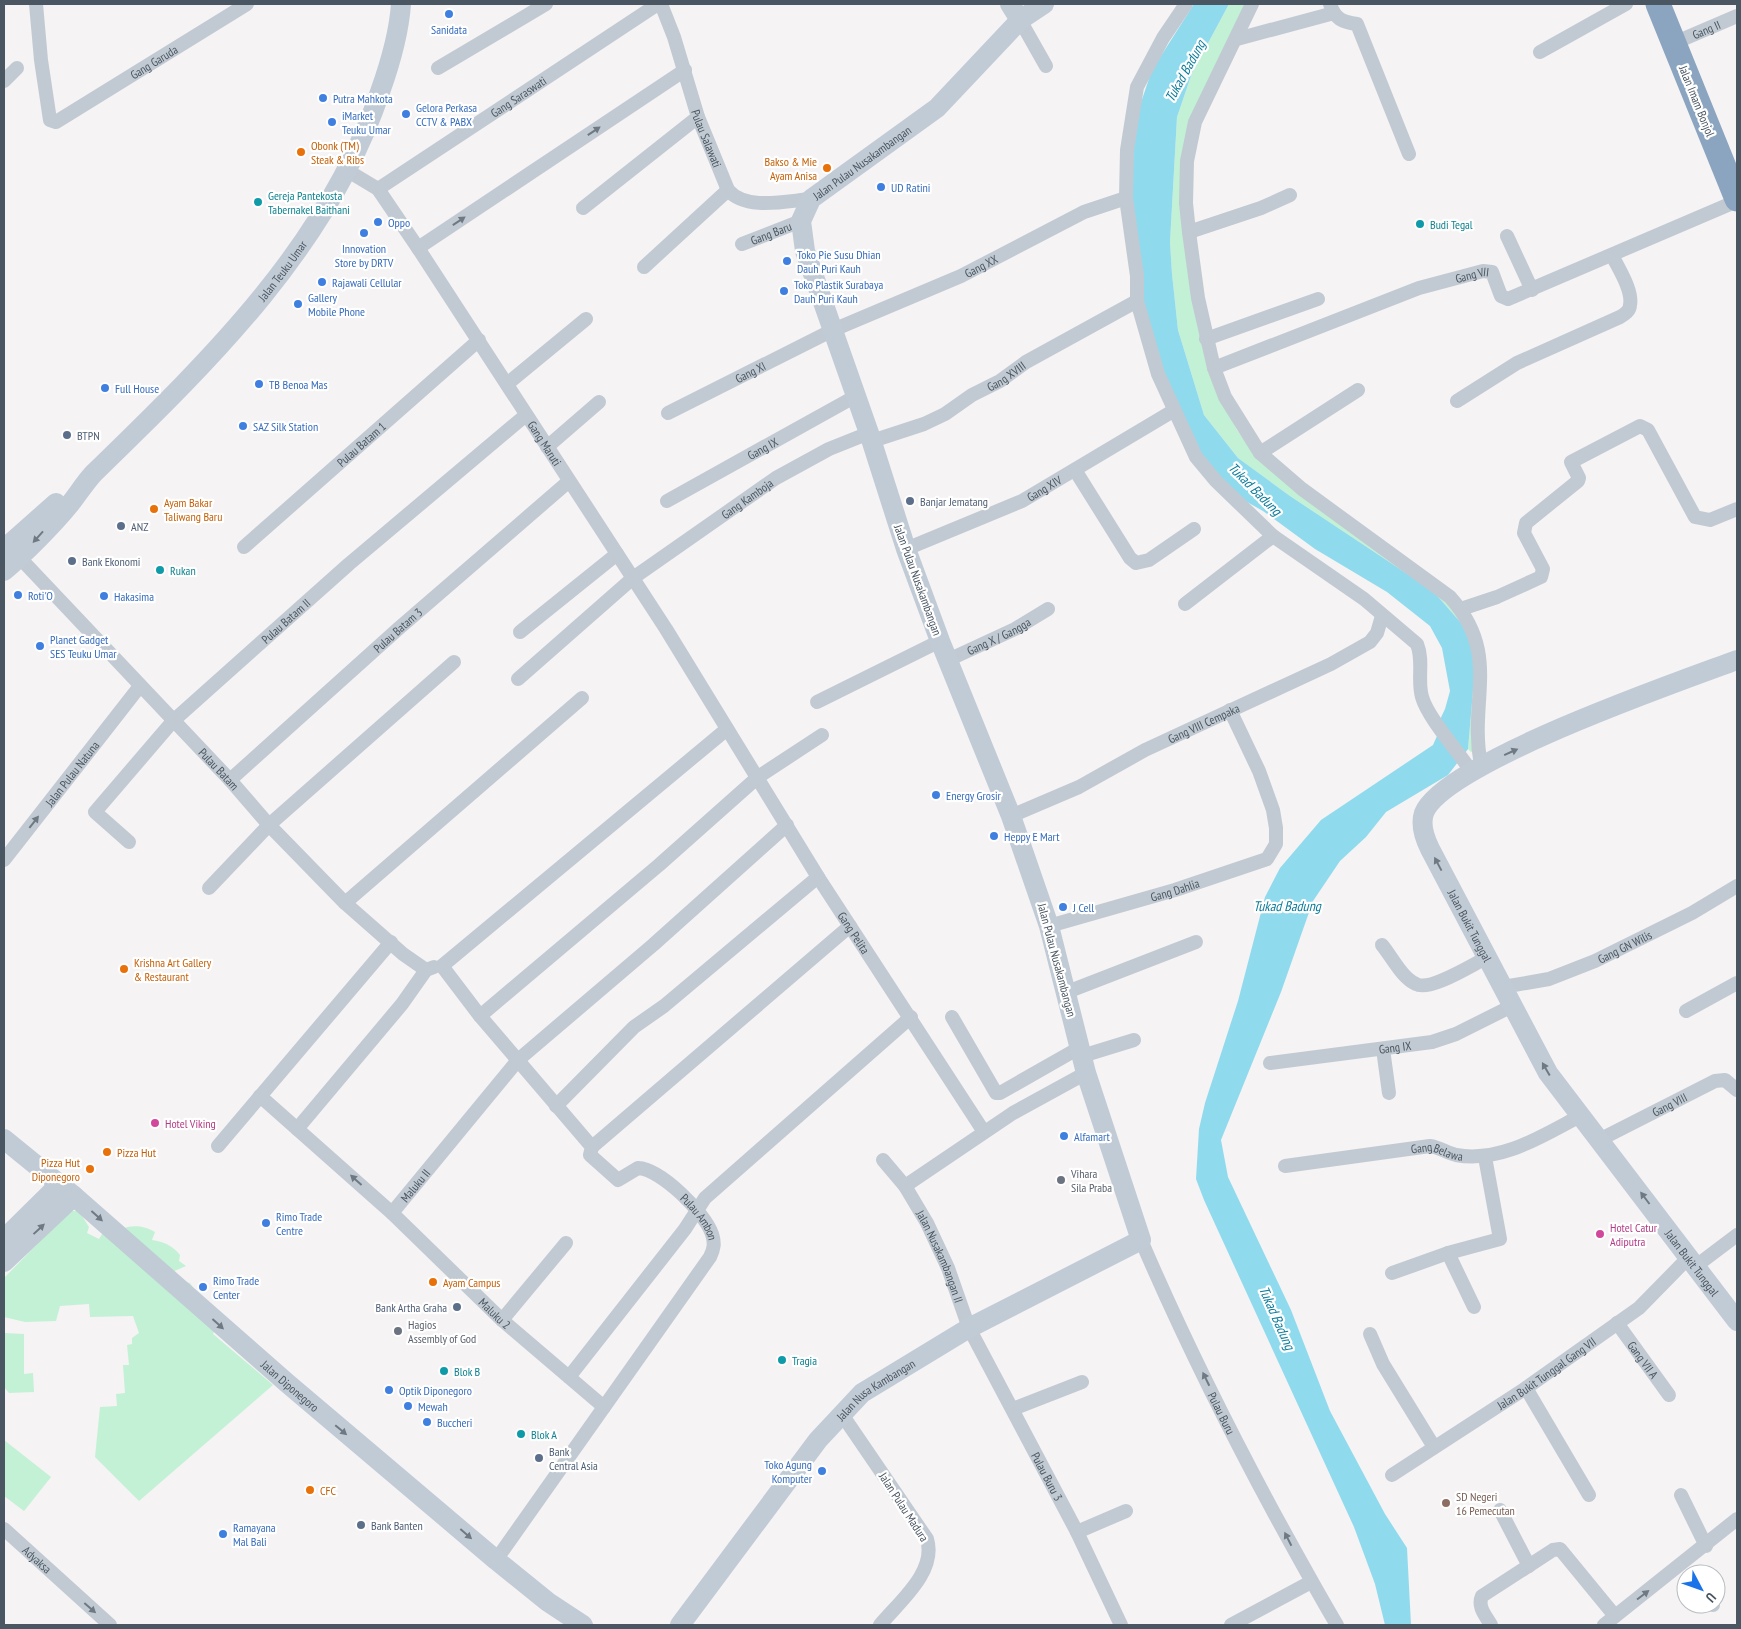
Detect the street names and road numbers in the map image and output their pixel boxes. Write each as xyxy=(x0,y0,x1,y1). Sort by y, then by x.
street label: Gang II xyxy=(1690,17,1723,42)
street label: Gang Garuda xyxy=(127,41,180,82)
street label: Jalan Imam Bonjol xyxy=(1676,62,1718,139)
street label: Gang Saraswati xyxy=(487,73,549,120)
street label: Pulau Salawati xyxy=(689,108,725,169)
street label: Jalan Pulau Nusakambangan xyxy=(809,122,914,203)
street label: Gang Baru xyxy=(748,218,794,247)
street label: Jalan Teuku Umar xyxy=(254,237,310,305)
street label: Gang XX xyxy=(962,251,1000,280)
street label: Gang VII xyxy=(1453,264,1490,286)
street label: Gang XI xyxy=(732,358,768,386)
street label: Gang XVIII xyxy=(984,358,1028,394)
street label: Pulau Batam 1 xyxy=(334,418,389,469)
street label: Gang Maruti xyxy=(525,418,565,468)
street label: Gang IX xyxy=(744,434,780,463)
street label: Gang XIV xyxy=(1024,472,1064,504)
street label: Gang Kamboja xyxy=(718,475,776,522)
street label: Jalan Pulau Nusakambangan xyxy=(891,521,945,638)
street label: Pulau Batam II xyxy=(258,595,313,646)
street label: Pulau Batam 3 xyxy=(370,604,425,655)
street label: Gang X / Gangga xyxy=(964,614,1033,658)
street label: Gang VIII Cempaka xyxy=(1165,700,1242,746)
street label: Jalan Pulau Natuna xyxy=(41,738,102,810)
street label: Pulau Batam xyxy=(196,745,243,793)
street label: Gang Dahlia xyxy=(1149,875,1201,904)
street label: Jalan Bukit Tunggal xyxy=(1445,886,1496,964)
street label: Jalan Pulau Nusakambangan xyxy=(1034,901,1079,1018)
street label: Gang Pelita xyxy=(835,909,873,957)
street label: Gang GN Wilis xyxy=(1595,927,1654,966)
street label: Gang IX xyxy=(1378,1037,1412,1056)
street label: Gang VIII xyxy=(1649,1089,1689,1119)
street label: Gang Belawa xyxy=(1410,1138,1464,1163)
street label: Maluku II xyxy=(397,1166,433,1205)
street label: Pulau Ambon xyxy=(678,1190,721,1242)
street label: Jalan Nusakambangan II xyxy=(913,1206,967,1305)
street label: Jalan Bukit Tunggal xyxy=(1662,1225,1723,1299)
street label: Maluku 2 xyxy=(476,1294,514,1332)
street label: Jalan Bukit Tunggal Gang VII xyxy=(1493,1334,1599,1413)
street label: Gang VII A xyxy=(1625,1338,1662,1381)
street label: Jalan Nusa Kambangan xyxy=(832,1355,918,1424)
street label: Jalan Diponegoro xyxy=(258,1356,322,1415)
street label: Pulau Buru xyxy=(1205,1390,1239,1437)
street label: Pulau Buru 3 xyxy=(1028,1449,1067,1503)
street label: Jalan Pulau Madura xyxy=(875,1469,932,1545)
street label: Adyaksa xyxy=(20,1542,55,1576)

